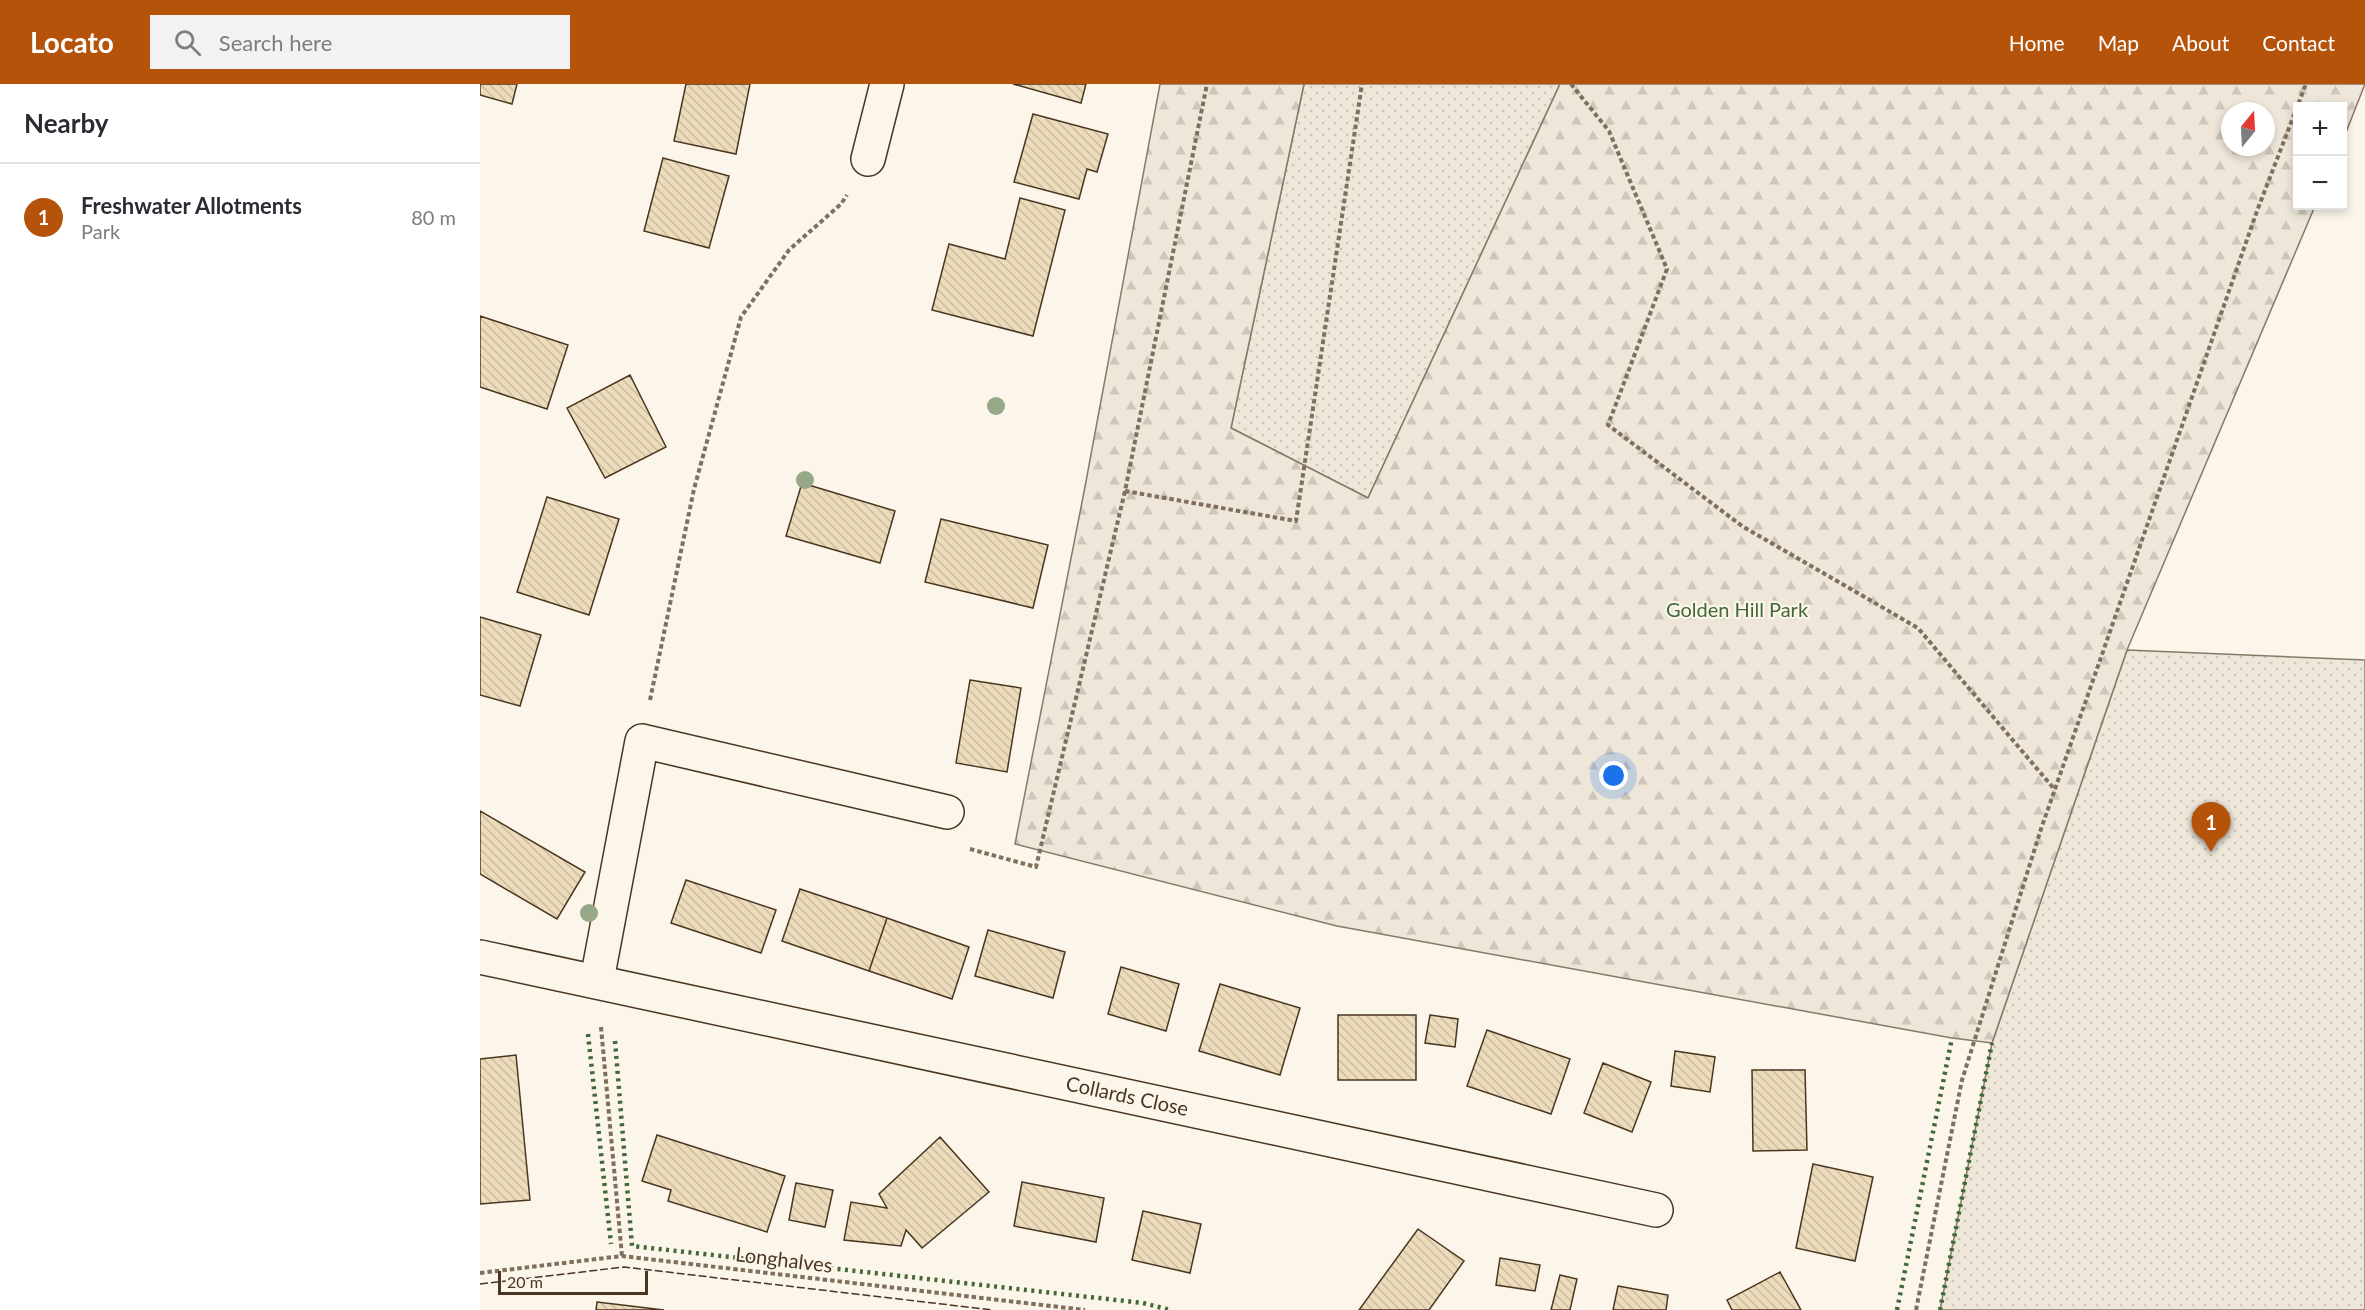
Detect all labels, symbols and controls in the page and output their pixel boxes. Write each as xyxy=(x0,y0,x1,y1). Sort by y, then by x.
search box xyxy=(150,15,570,69)
text: Locato xyxy=(30,25,114,59)
icon: search xyxy=(171,26,204,59)
text: Search here xyxy=(219,29,332,56)
text: Home xyxy=(2009,30,2065,55)
text: Map xyxy=(2098,30,2139,55)
text: About xyxy=(2172,30,2229,55)
text: Contact xyxy=(2262,30,2335,55)
north arrow xyxy=(2221,102,2275,156)
map controls xyxy=(2293,102,2347,210)
button: + xyxy=(2293,102,2347,156)
text: Nearby xyxy=(24,107,109,139)
button: − xyxy=(2293,156,2347,210)
text: Freshwater Allotments xyxy=(81,192,302,219)
text: 1 xyxy=(38,205,49,229)
text: 80 m xyxy=(411,205,456,229)
text: Park xyxy=(81,219,120,243)
park label: Golden Hill Park xyxy=(1666,597,1809,621)
your location xyxy=(1599,761,1628,790)
pin: 1 xyxy=(2192,802,2230,852)
street label: Collards Close xyxy=(1064,1070,1191,1120)
street label: Longhalves xyxy=(734,1241,834,1277)
scale bar xyxy=(498,1268,648,1296)
text: 20 m xyxy=(507,1272,543,1291)

